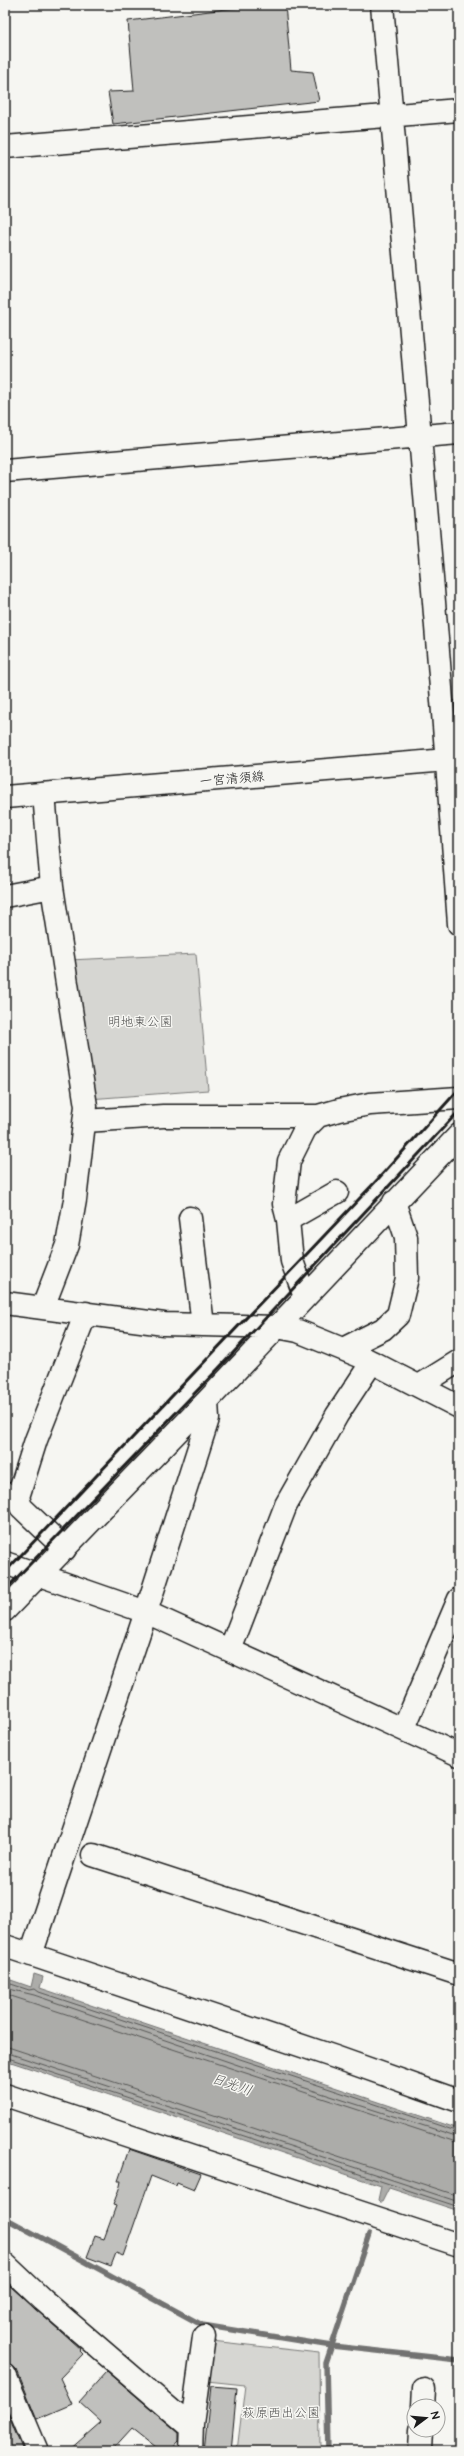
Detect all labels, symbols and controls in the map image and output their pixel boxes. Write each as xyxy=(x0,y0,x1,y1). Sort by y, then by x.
street label: 一宮清須線 xyxy=(199,767,266,791)
park label: 明地東公園 xyxy=(107,1013,173,1031)
water label: 日光川 xyxy=(209,2069,255,2101)
north arrow xyxy=(406,2398,446,2438)
park label: 萩原西出公園 xyxy=(242,2404,320,2422)
text: N xyxy=(427,2410,443,2421)

